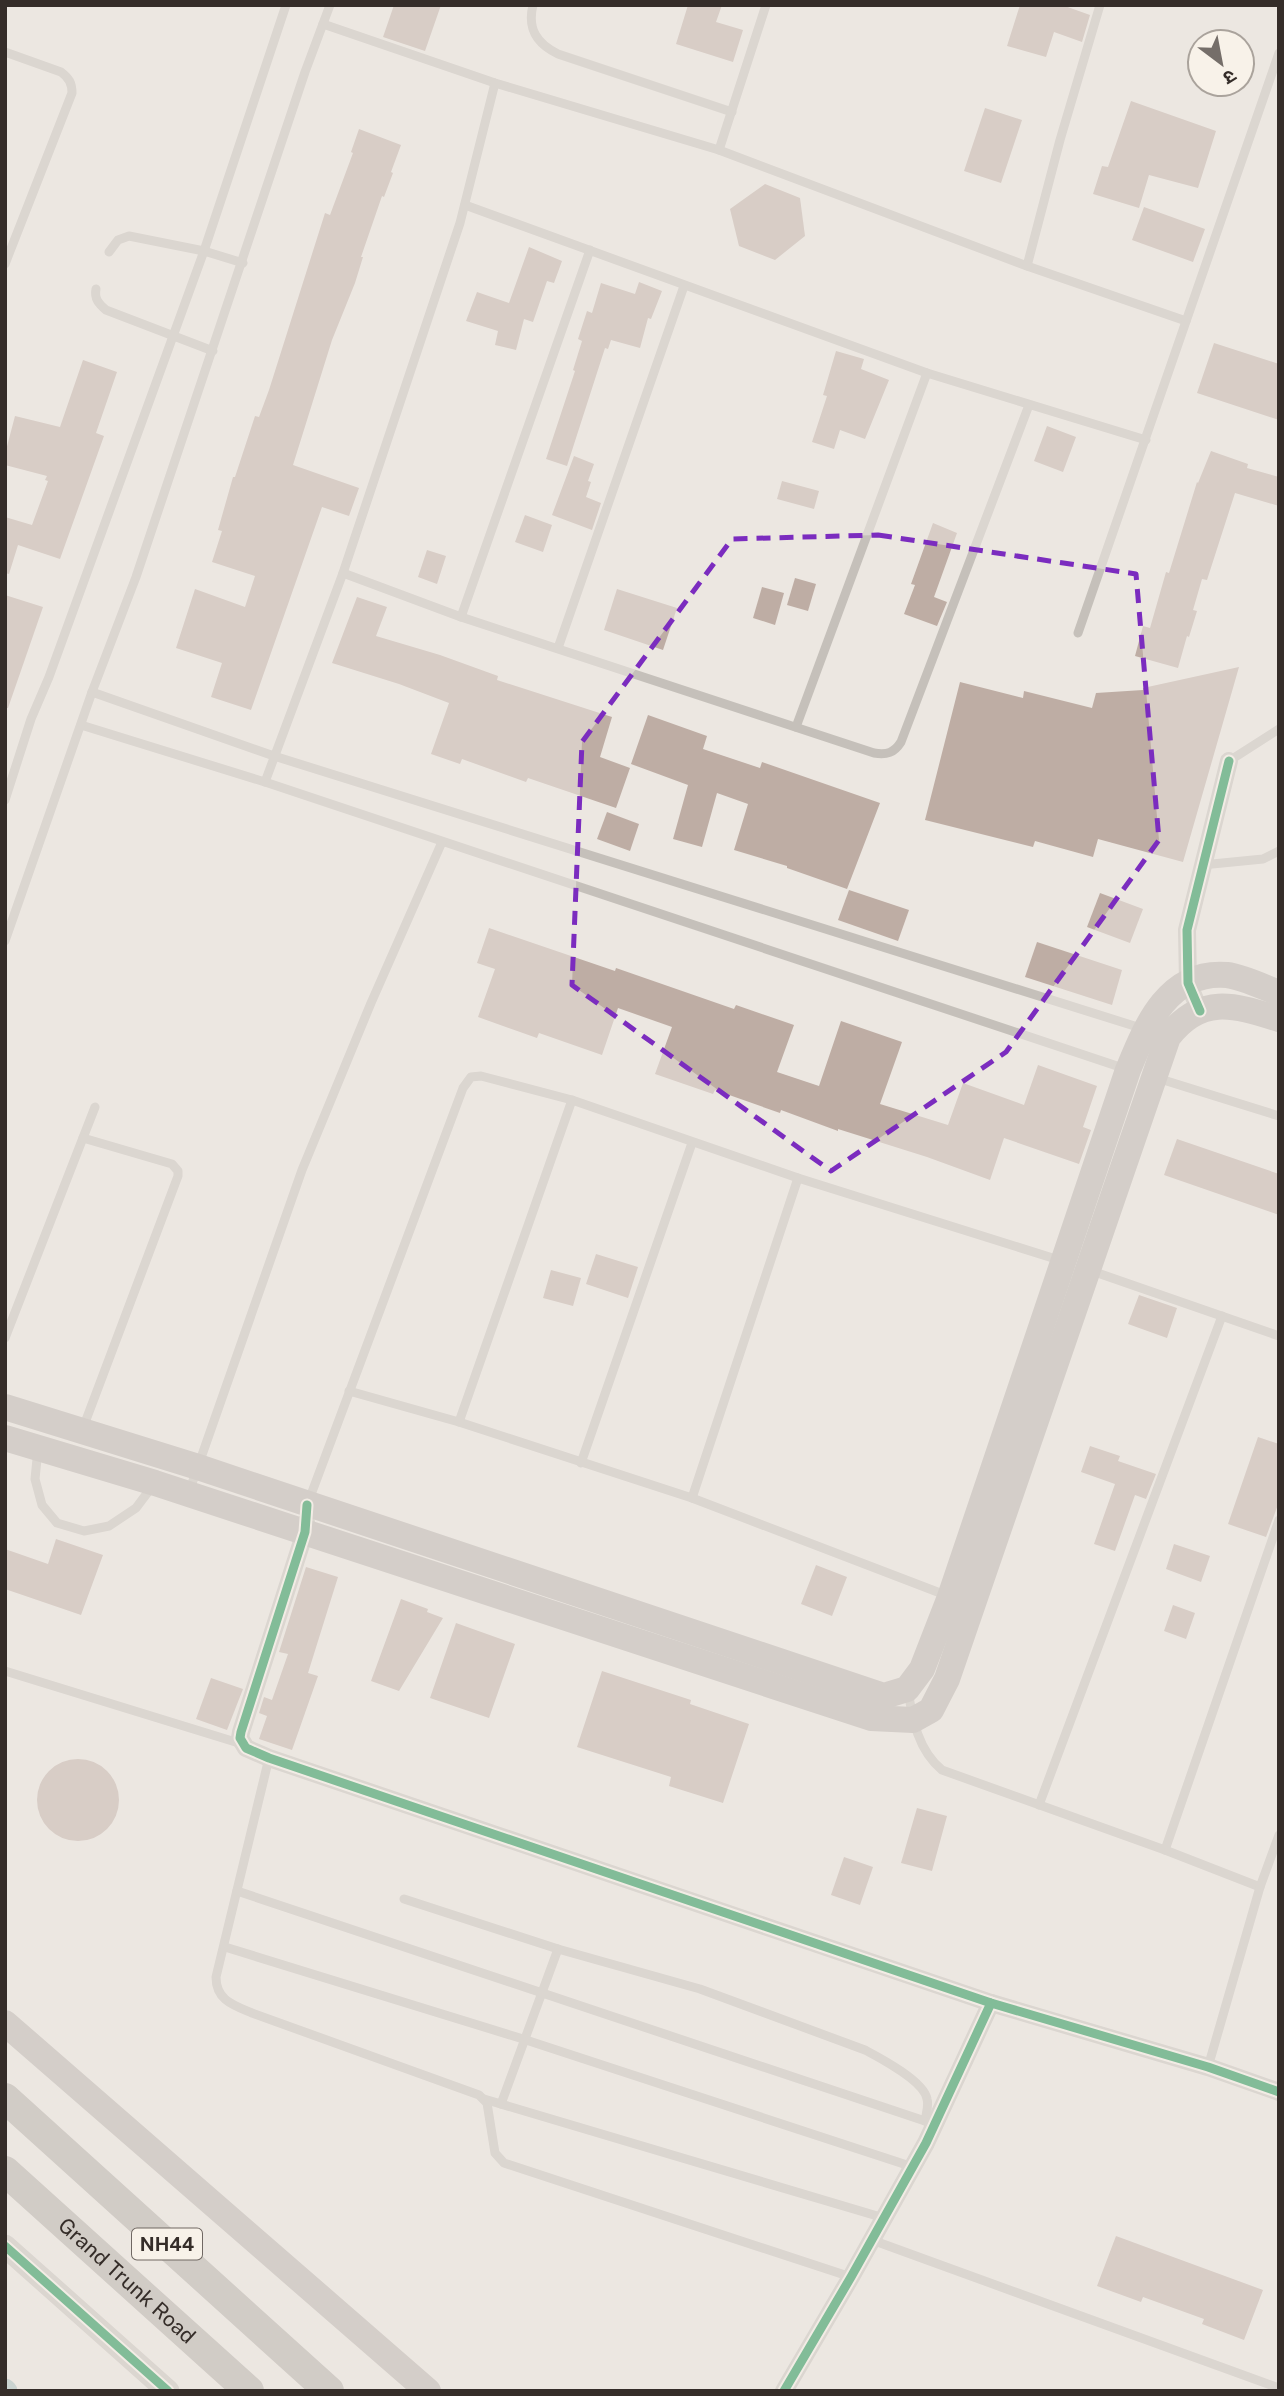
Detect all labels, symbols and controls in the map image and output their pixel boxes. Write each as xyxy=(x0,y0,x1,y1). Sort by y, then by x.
north arrow xyxy=(1186,28,1256,98)
text: उ xyxy=(1219,65,1241,90)
street label: Grand Trunk Road xyxy=(53,2212,201,2349)
road number: NH44 xyxy=(132,2228,202,2260)

